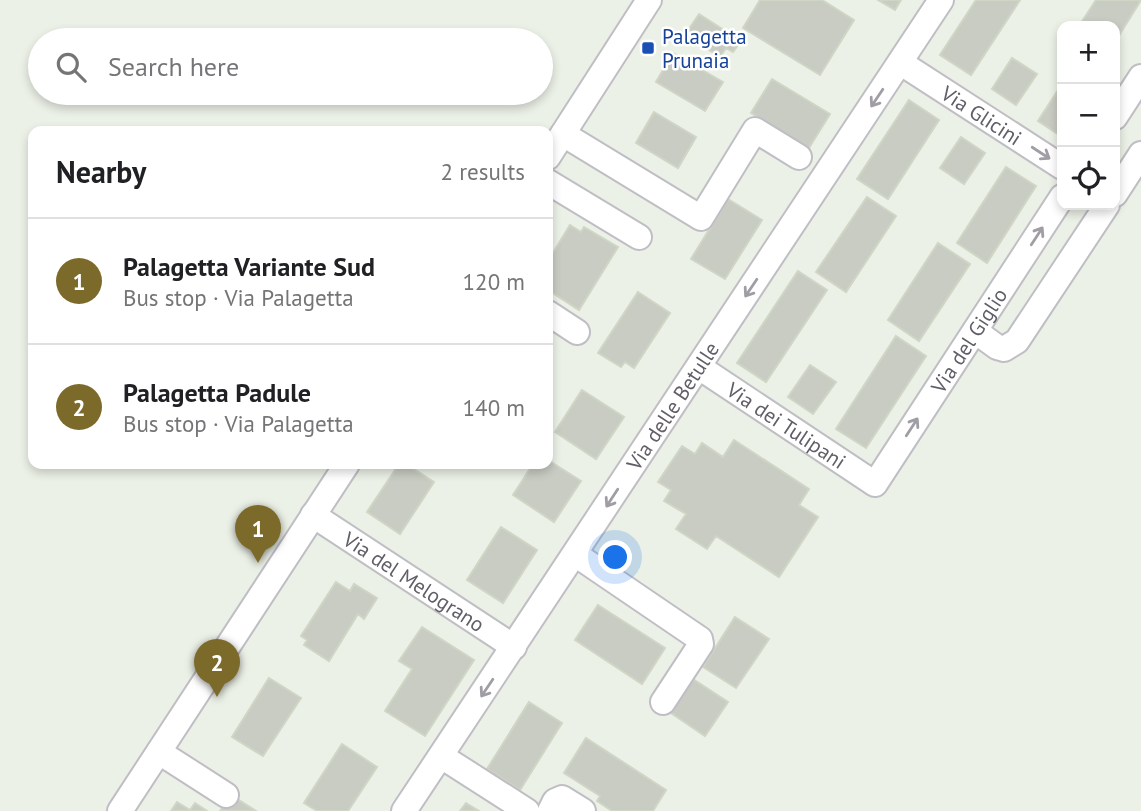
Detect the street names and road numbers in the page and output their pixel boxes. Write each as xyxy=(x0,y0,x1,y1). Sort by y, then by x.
street label: Via Glicini xyxy=(935,79,1027,151)
street label: Via del Giglio xyxy=(924,282,1013,399)
street label: Via delle Betulle xyxy=(620,336,725,476)
street label: Via dei Tulipani xyxy=(721,375,851,474)
street label: Via del Melograno xyxy=(337,525,490,638)

